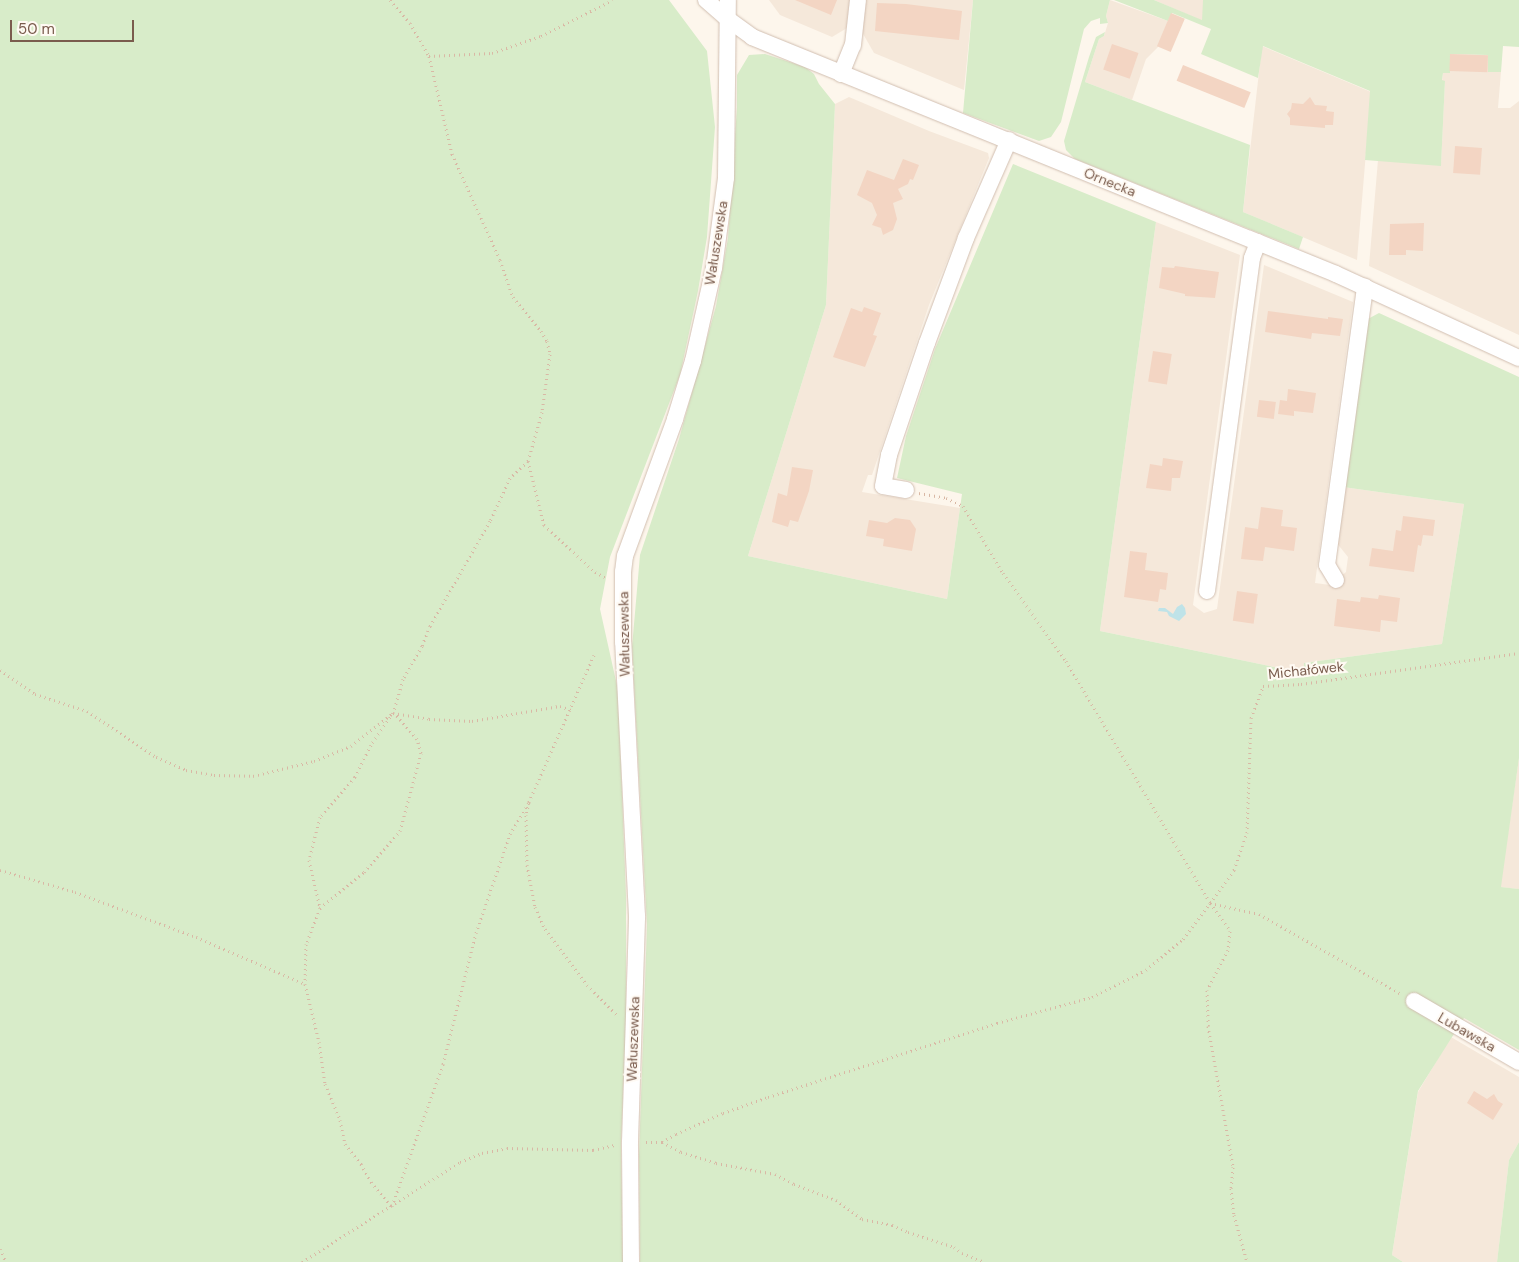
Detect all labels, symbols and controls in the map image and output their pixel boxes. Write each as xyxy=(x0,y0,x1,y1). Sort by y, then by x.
scale bar xyxy=(12,10,136,42)
text: 50 m xyxy=(18,19,55,39)
street label: Ornecka xyxy=(1082,164,1138,200)
street label: Wałuszewska xyxy=(701,199,731,287)
street label: Wałuszewska xyxy=(615,591,633,677)
street label: Michałówek xyxy=(1267,658,1345,682)
street label: Wałuszewska xyxy=(623,996,643,1082)
street label: Lubawska xyxy=(1435,1009,1499,1055)

